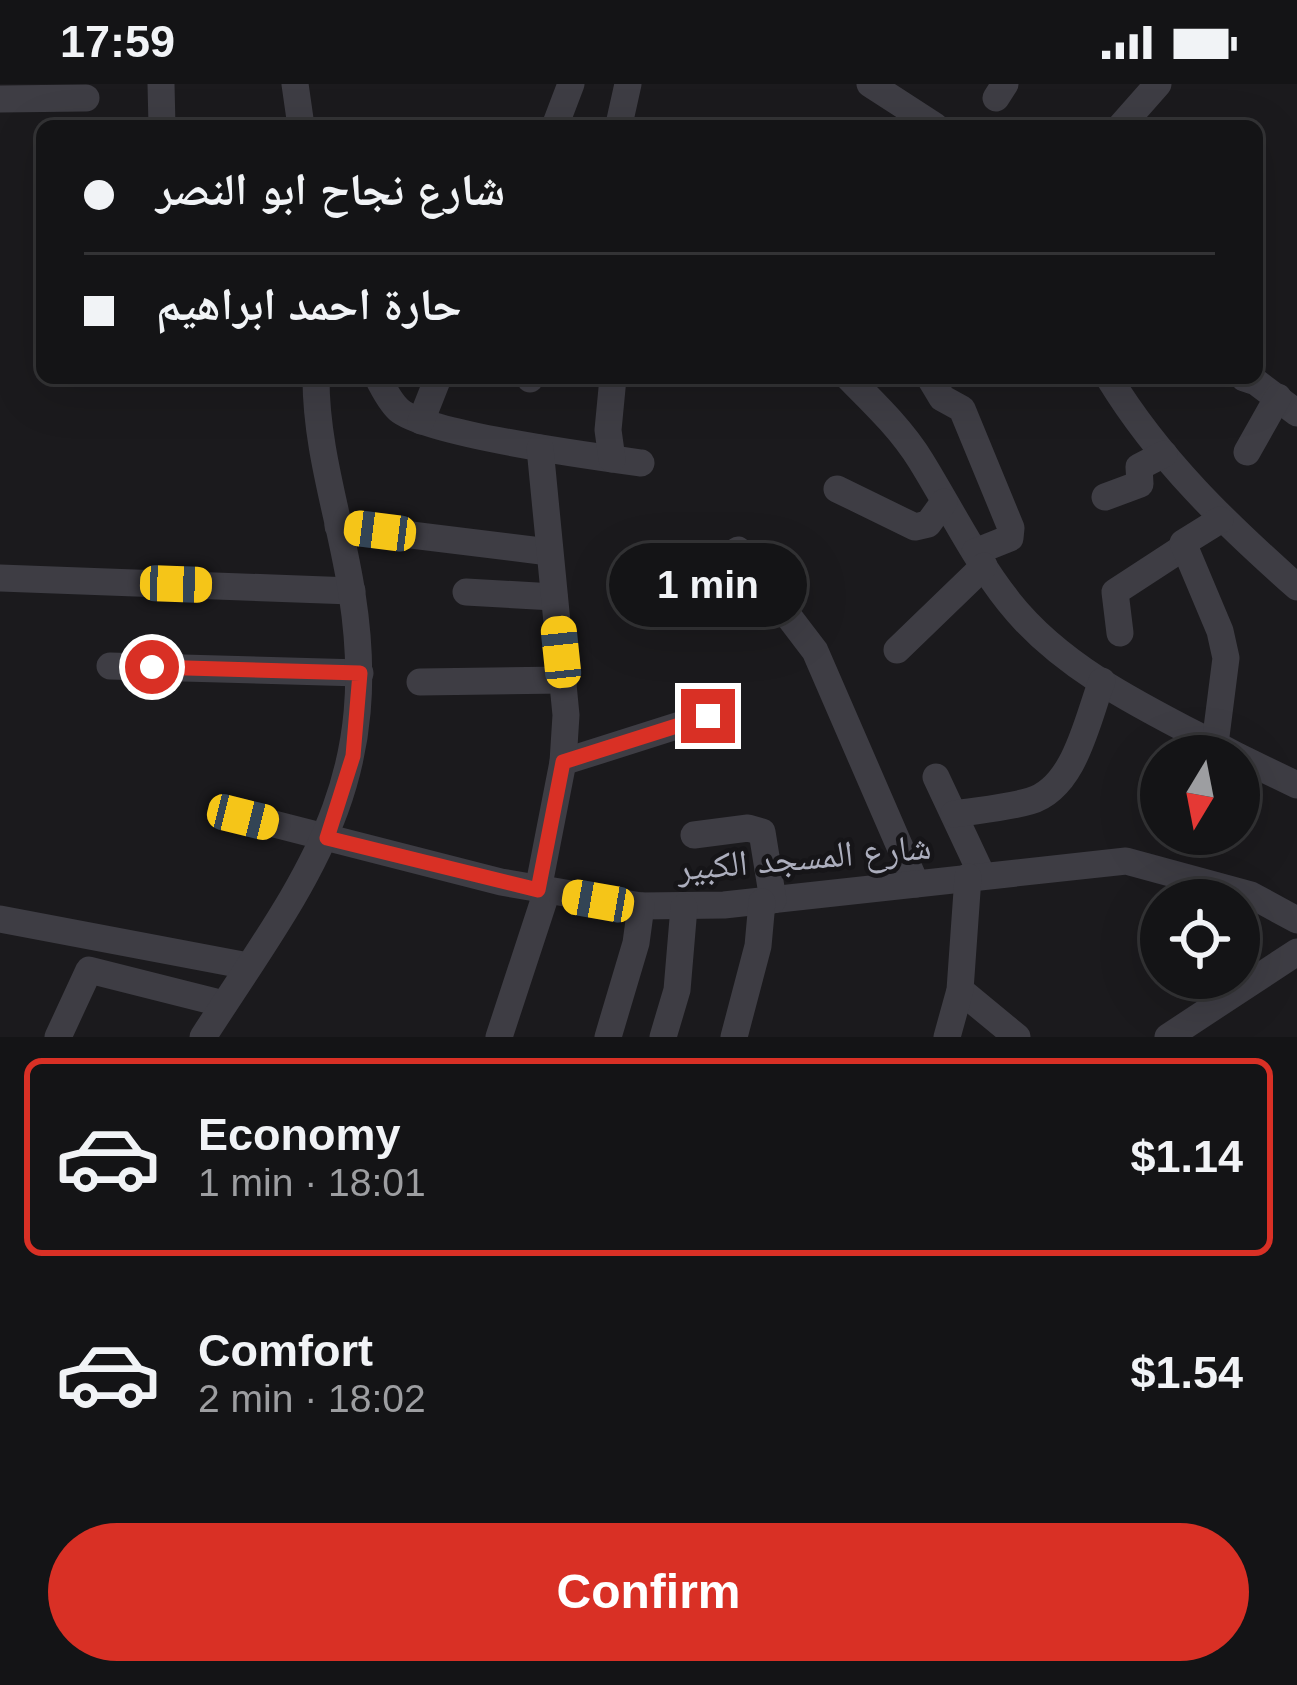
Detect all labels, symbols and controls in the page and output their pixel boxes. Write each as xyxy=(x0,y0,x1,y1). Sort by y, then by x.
text: 17:59 xyxy=(60,16,175,67)
text: شارع نجاح ابو النصر xyxy=(156,164,505,215)
text: حارة احمد ابراهيم xyxy=(156,279,462,330)
car xyxy=(342,509,418,553)
callout: 1 min xyxy=(609,542,807,626)
text: 1 min xyxy=(657,563,759,606)
car xyxy=(139,565,213,603)
car xyxy=(539,614,583,690)
route start xyxy=(125,640,179,694)
route end xyxy=(681,689,735,743)
north arrow xyxy=(1140,735,1260,855)
map controls xyxy=(1140,735,1260,999)
car xyxy=(204,791,282,843)
street label: شارع المسجد الكبير xyxy=(674,825,933,891)
car xyxy=(559,877,637,925)
button: locate xyxy=(1140,879,1260,999)
icon: car xyxy=(54,1103,162,1211)
text: Economy xyxy=(198,1109,401,1160)
text: $1.14 xyxy=(1130,1131,1243,1182)
text: 1 min · 18:01 xyxy=(198,1161,426,1204)
icon: car xyxy=(54,1319,162,1427)
text: Comfort xyxy=(198,1325,373,1376)
text: $1.54 xyxy=(1130,1347,1243,1398)
text: 2 min · 18:02 xyxy=(198,1377,426,1420)
button: Confirm xyxy=(48,1523,1249,1661)

